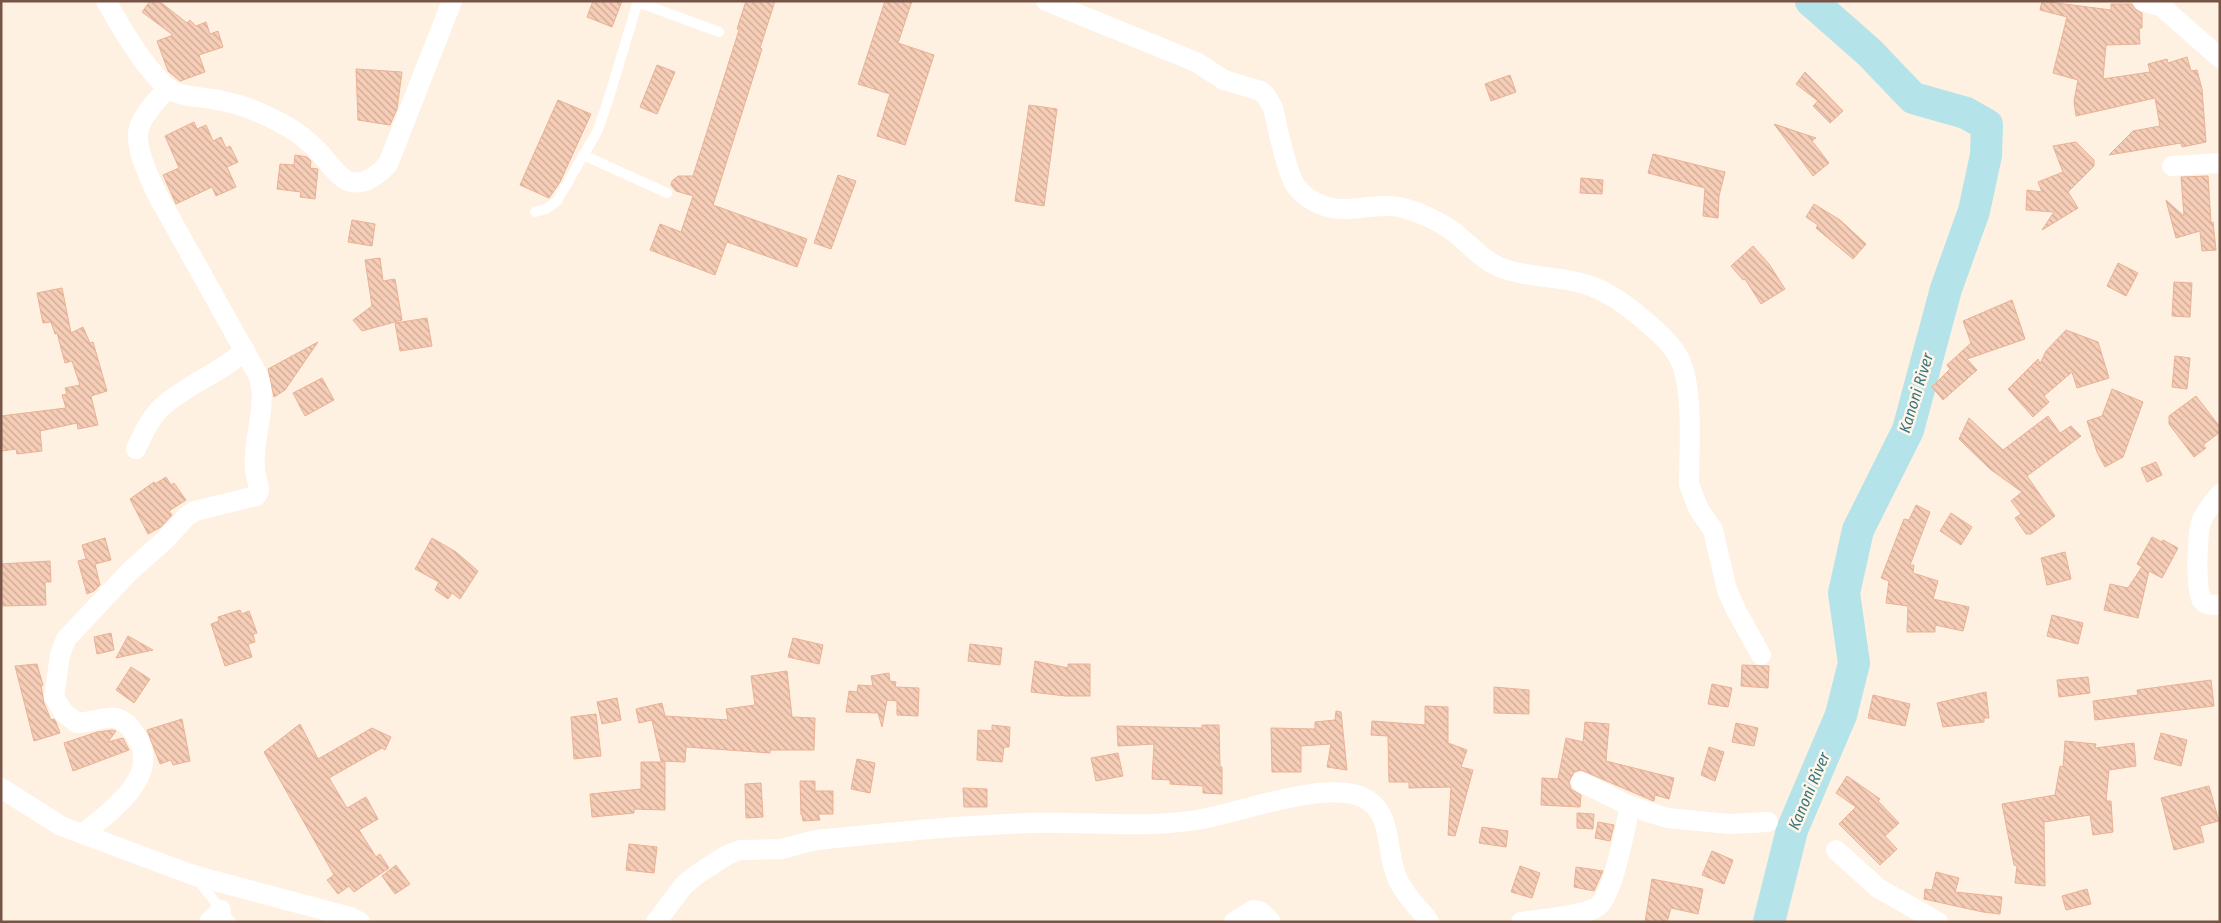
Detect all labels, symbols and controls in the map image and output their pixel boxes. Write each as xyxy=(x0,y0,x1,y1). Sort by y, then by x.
water label: Kanoni River xyxy=(1895,350,1937,435)
water label: Kanoni River xyxy=(1784,749,1834,833)

